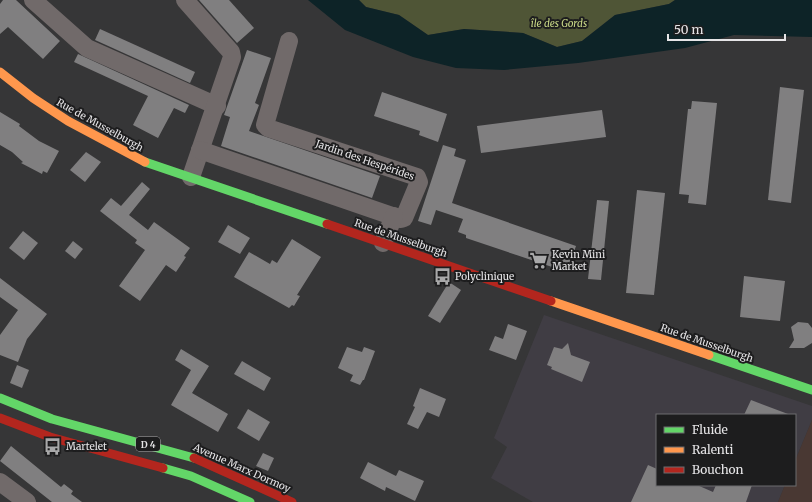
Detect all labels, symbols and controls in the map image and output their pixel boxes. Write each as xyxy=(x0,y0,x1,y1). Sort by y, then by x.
scale bar xyxy=(668,16,785,42)
park label: île des Gords xyxy=(531,17,587,30)
text: 50 m xyxy=(674,22,703,37)
street label: Rue de Musselburgh xyxy=(54,96,146,154)
street label: Jardin des Hespérides xyxy=(313,137,416,183)
street label: Rue de Musselburgh xyxy=(353,216,449,260)
place label: Kevin Mini Market xyxy=(552,248,605,273)
supermarket icon: Kevin Mini Market xyxy=(529,250,549,270)
bus stop icon: Polyclinique xyxy=(432,266,452,286)
place label: Polyclinique xyxy=(455,270,514,283)
street label: Rue de Musselburgh xyxy=(659,321,755,365)
legend xyxy=(656,414,796,486)
text: Fluide xyxy=(692,422,728,437)
bus stop icon: Martelet xyxy=(43,436,63,456)
road number: D 4 xyxy=(136,437,160,451)
place label: Martelet xyxy=(66,440,107,453)
street label: Avenue Marx Dormoy xyxy=(190,440,293,495)
text: Ralenti xyxy=(692,442,733,457)
text: Bouchon xyxy=(692,462,744,477)

